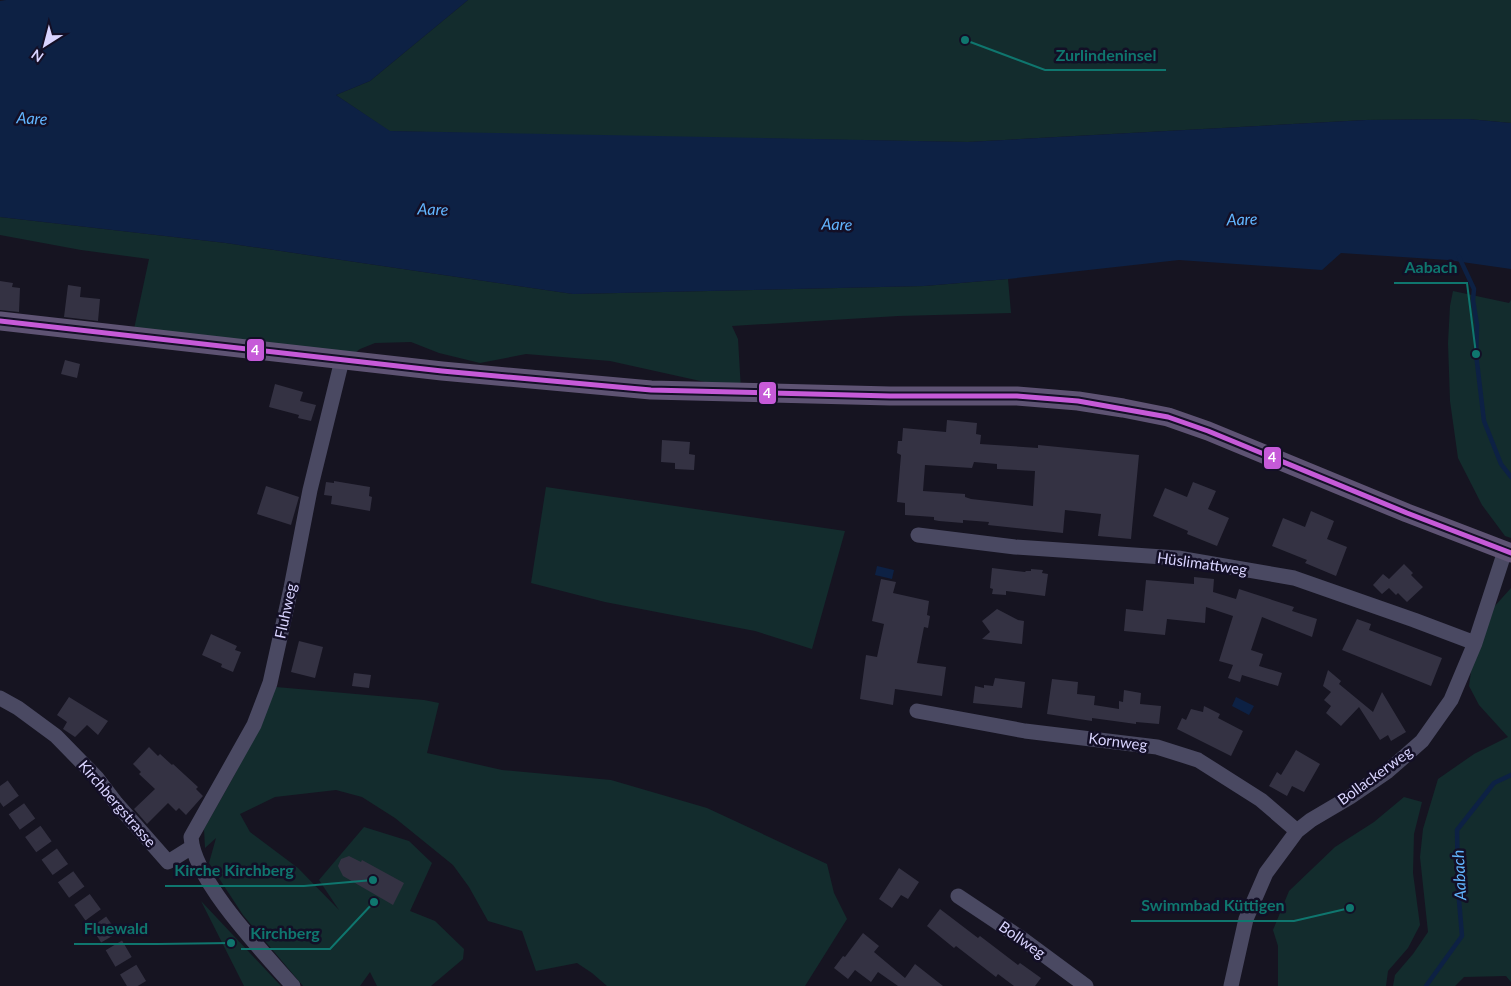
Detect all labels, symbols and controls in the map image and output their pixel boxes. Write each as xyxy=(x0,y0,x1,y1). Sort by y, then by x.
north arrow xyxy=(20,20,70,70)
callout: Zurlindeninsel xyxy=(1045,39,1166,70)
text: Zurlindeninsel xyxy=(1056,45,1156,64)
text: N xyxy=(28,46,46,66)
water label: Aare xyxy=(15,107,48,128)
water label: Aare xyxy=(416,198,449,219)
water label: Aare xyxy=(1225,208,1258,229)
water label: Aare xyxy=(820,213,853,234)
callout: Aabach xyxy=(1394,252,1467,283)
text: Aabach xyxy=(1403,257,1458,276)
line badge: 4 xyxy=(246,338,265,362)
text: 4 xyxy=(251,341,259,358)
line badge: 4 xyxy=(758,381,777,405)
text: 4 xyxy=(763,384,771,401)
line badge: 4 xyxy=(1263,446,1282,470)
text: 4 xyxy=(1268,448,1276,465)
street label: Hüslimattweg xyxy=(1156,548,1248,578)
street label: Fluhweg xyxy=(270,581,300,640)
street label: Kornweg xyxy=(1088,728,1149,754)
street label: Bollackerweg xyxy=(1334,742,1415,808)
street label: Kirchbergstrasse xyxy=(75,756,160,851)
water label: Aabach xyxy=(1448,849,1469,902)
callout: Kirche Kirchberg xyxy=(165,855,304,886)
text: Kirche Kirchberg xyxy=(174,860,294,879)
callout: Swimmbad Küttigen xyxy=(1131,890,1294,921)
text: Swimmbad Küttigen xyxy=(1141,895,1285,914)
callout: Fluewald xyxy=(74,913,158,944)
street label: Bollweg xyxy=(996,917,1049,962)
text: Fluewald xyxy=(84,918,148,937)
callout: Kirchberg xyxy=(241,918,330,949)
text: Kirchberg xyxy=(250,923,320,942)

